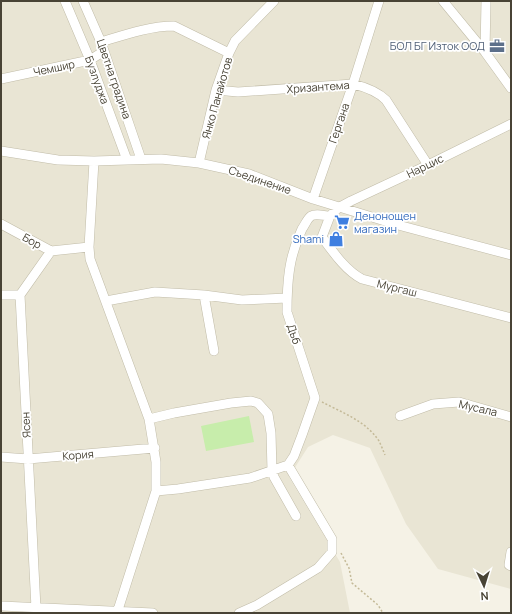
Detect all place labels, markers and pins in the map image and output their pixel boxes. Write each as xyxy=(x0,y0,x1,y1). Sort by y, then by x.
office icon: БОЛ БГ Изток ООД xyxy=(488,37,506,55)
place label: БОЛ БГ Изток ООД xyxy=(390,38,485,53)
place label: Денонощен магазин xyxy=(354,208,416,236)
supermarket icon: Денонощен магазин xyxy=(333,213,351,231)
shop icon: Shami xyxy=(327,230,345,248)
place label: Shami xyxy=(293,231,324,246)

